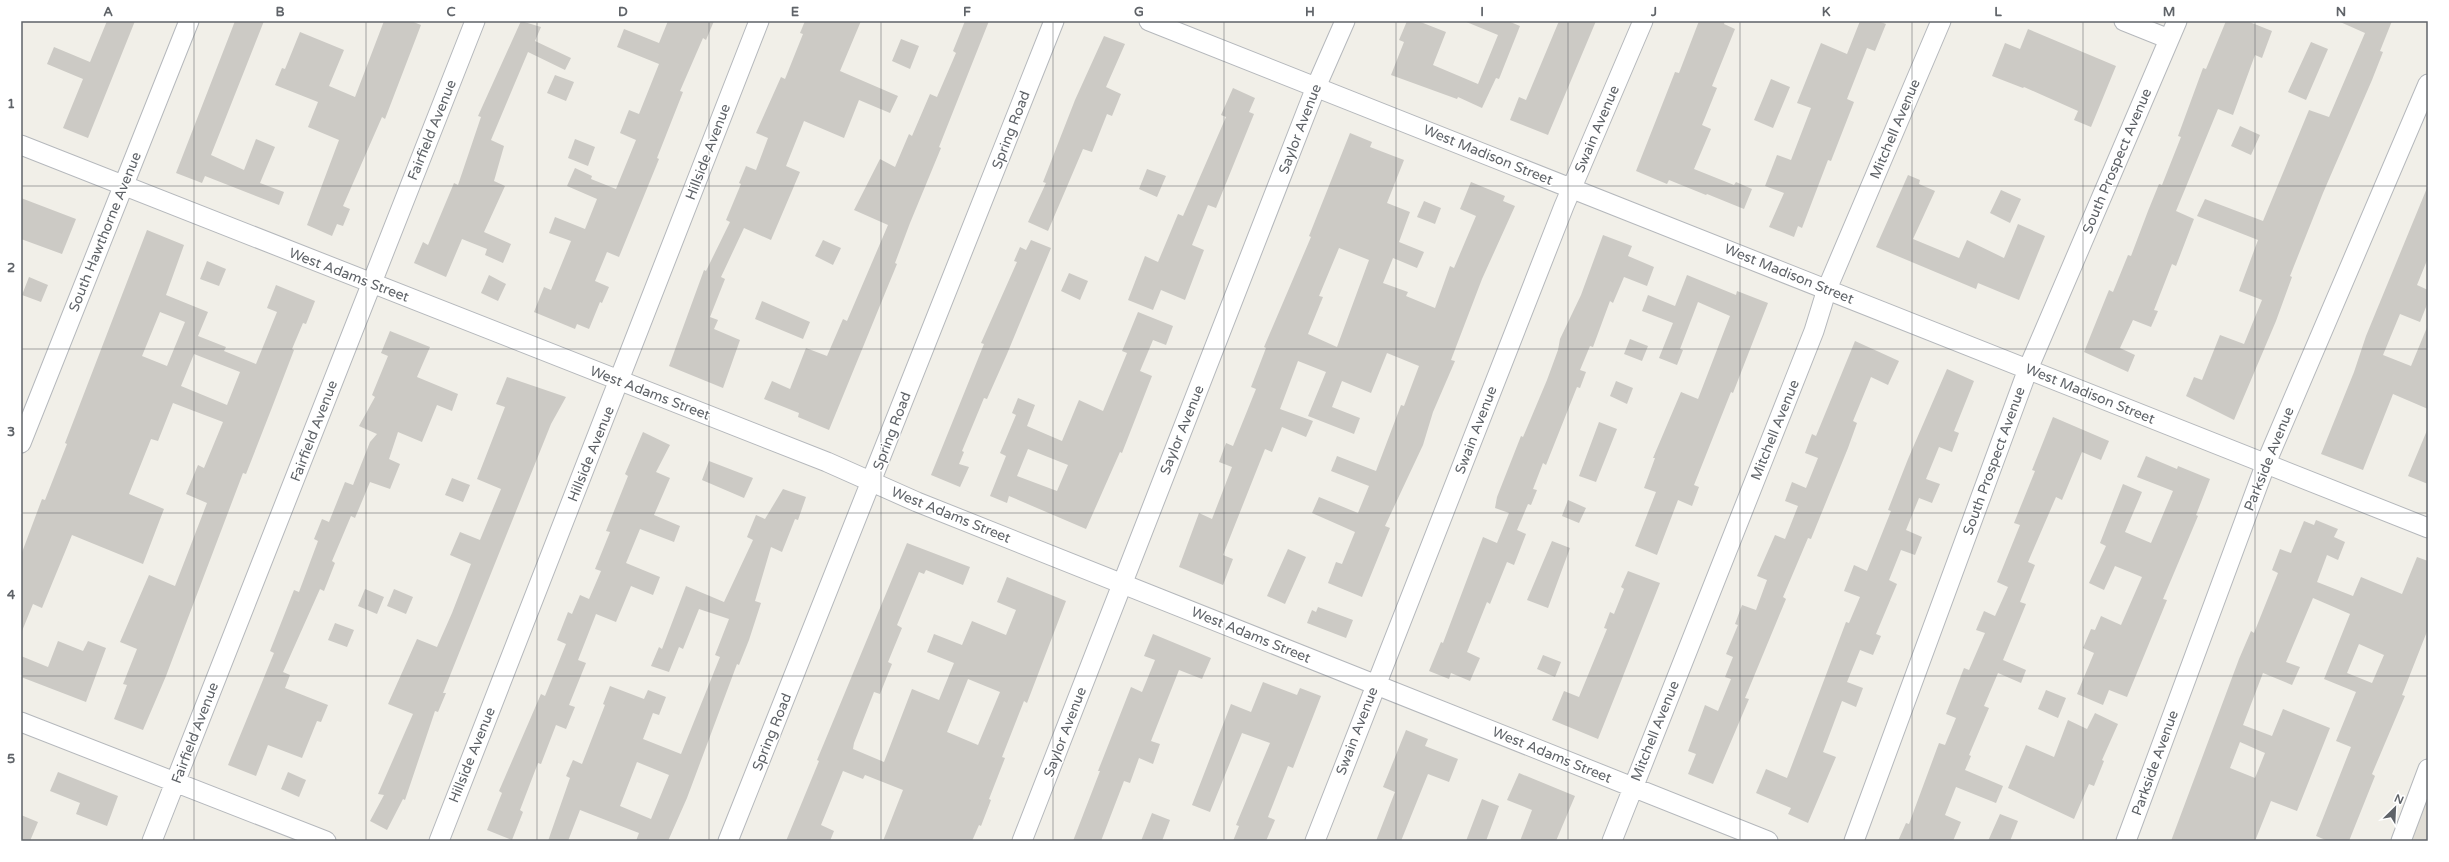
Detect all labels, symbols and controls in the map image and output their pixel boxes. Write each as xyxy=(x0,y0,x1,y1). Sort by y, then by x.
text: A xyxy=(103,4,113,20)
text: B xyxy=(275,4,285,20)
text: C xyxy=(446,4,456,20)
text: D xyxy=(618,4,628,20)
text: E xyxy=(791,4,799,20)
text: F xyxy=(963,4,971,20)
text: G xyxy=(1134,4,1144,20)
text: H xyxy=(1305,4,1315,20)
text: I xyxy=(1480,4,1484,20)
text: J xyxy=(1650,4,1657,20)
text: K xyxy=(1822,4,1831,20)
text: L xyxy=(1994,4,2002,20)
text: M xyxy=(2163,4,2175,20)
text: N xyxy=(2336,4,2346,20)
street label: Mitchell Avenue xyxy=(1866,76,1924,181)
street label: Fairfield Avenue xyxy=(404,77,460,183)
street label: Saylor Avenue xyxy=(1275,82,1325,176)
street label: Swain Avenue xyxy=(1571,83,1623,175)
street label: South Prospect Avenue xyxy=(2079,86,2155,236)
street label: Spring Road xyxy=(988,88,1034,172)
text: 1 xyxy=(7,96,15,112)
street label: Hillside Avenue xyxy=(682,101,734,202)
street label: West Madison Street xyxy=(1421,121,1556,189)
street label: South Hawthorne Avenue xyxy=(65,150,145,314)
street label: West Madison Street xyxy=(1722,240,1857,308)
street label: West Adams Street xyxy=(287,244,412,306)
text: 2 xyxy=(7,260,15,276)
street label: West Madison Street xyxy=(2023,360,2158,428)
street label: West Adams Street xyxy=(588,362,713,424)
street label: Mitchell Avenue xyxy=(1747,377,1803,483)
street label: Fairfield Avenue xyxy=(287,378,341,484)
street label: Saylor Avenue xyxy=(1156,383,1208,477)
street label: Swain Avenue xyxy=(1451,384,1501,476)
street label: South Prospect Avenue xyxy=(1959,385,2029,537)
street label: Spring Road xyxy=(869,389,915,473)
street label: Hillside Avenue xyxy=(564,404,618,504)
street label: Parkside Avenue xyxy=(2240,404,2298,513)
text: 3 xyxy=(7,424,15,440)
street label: West Adams Street xyxy=(889,483,1014,547)
text: 4 xyxy=(7,587,16,603)
street label: West Adams Street xyxy=(1189,603,1314,667)
street label: Mitchell Avenue xyxy=(1627,678,1683,784)
street label: Fairfield Avenue xyxy=(168,680,222,786)
street label: Saylor Avenue xyxy=(1040,685,1090,779)
street label: Swain Avenue xyxy=(1332,685,1382,777)
street label: Spring Road xyxy=(749,691,795,773)
street label: Hillside Avenue xyxy=(445,705,499,805)
street label: Parkside Avenue xyxy=(2128,708,2182,818)
street label: West Adams Street xyxy=(1490,723,1615,787)
text: 5 xyxy=(7,751,15,767)
north arrow xyxy=(2375,788,2415,828)
text: N xyxy=(2392,792,2406,807)

